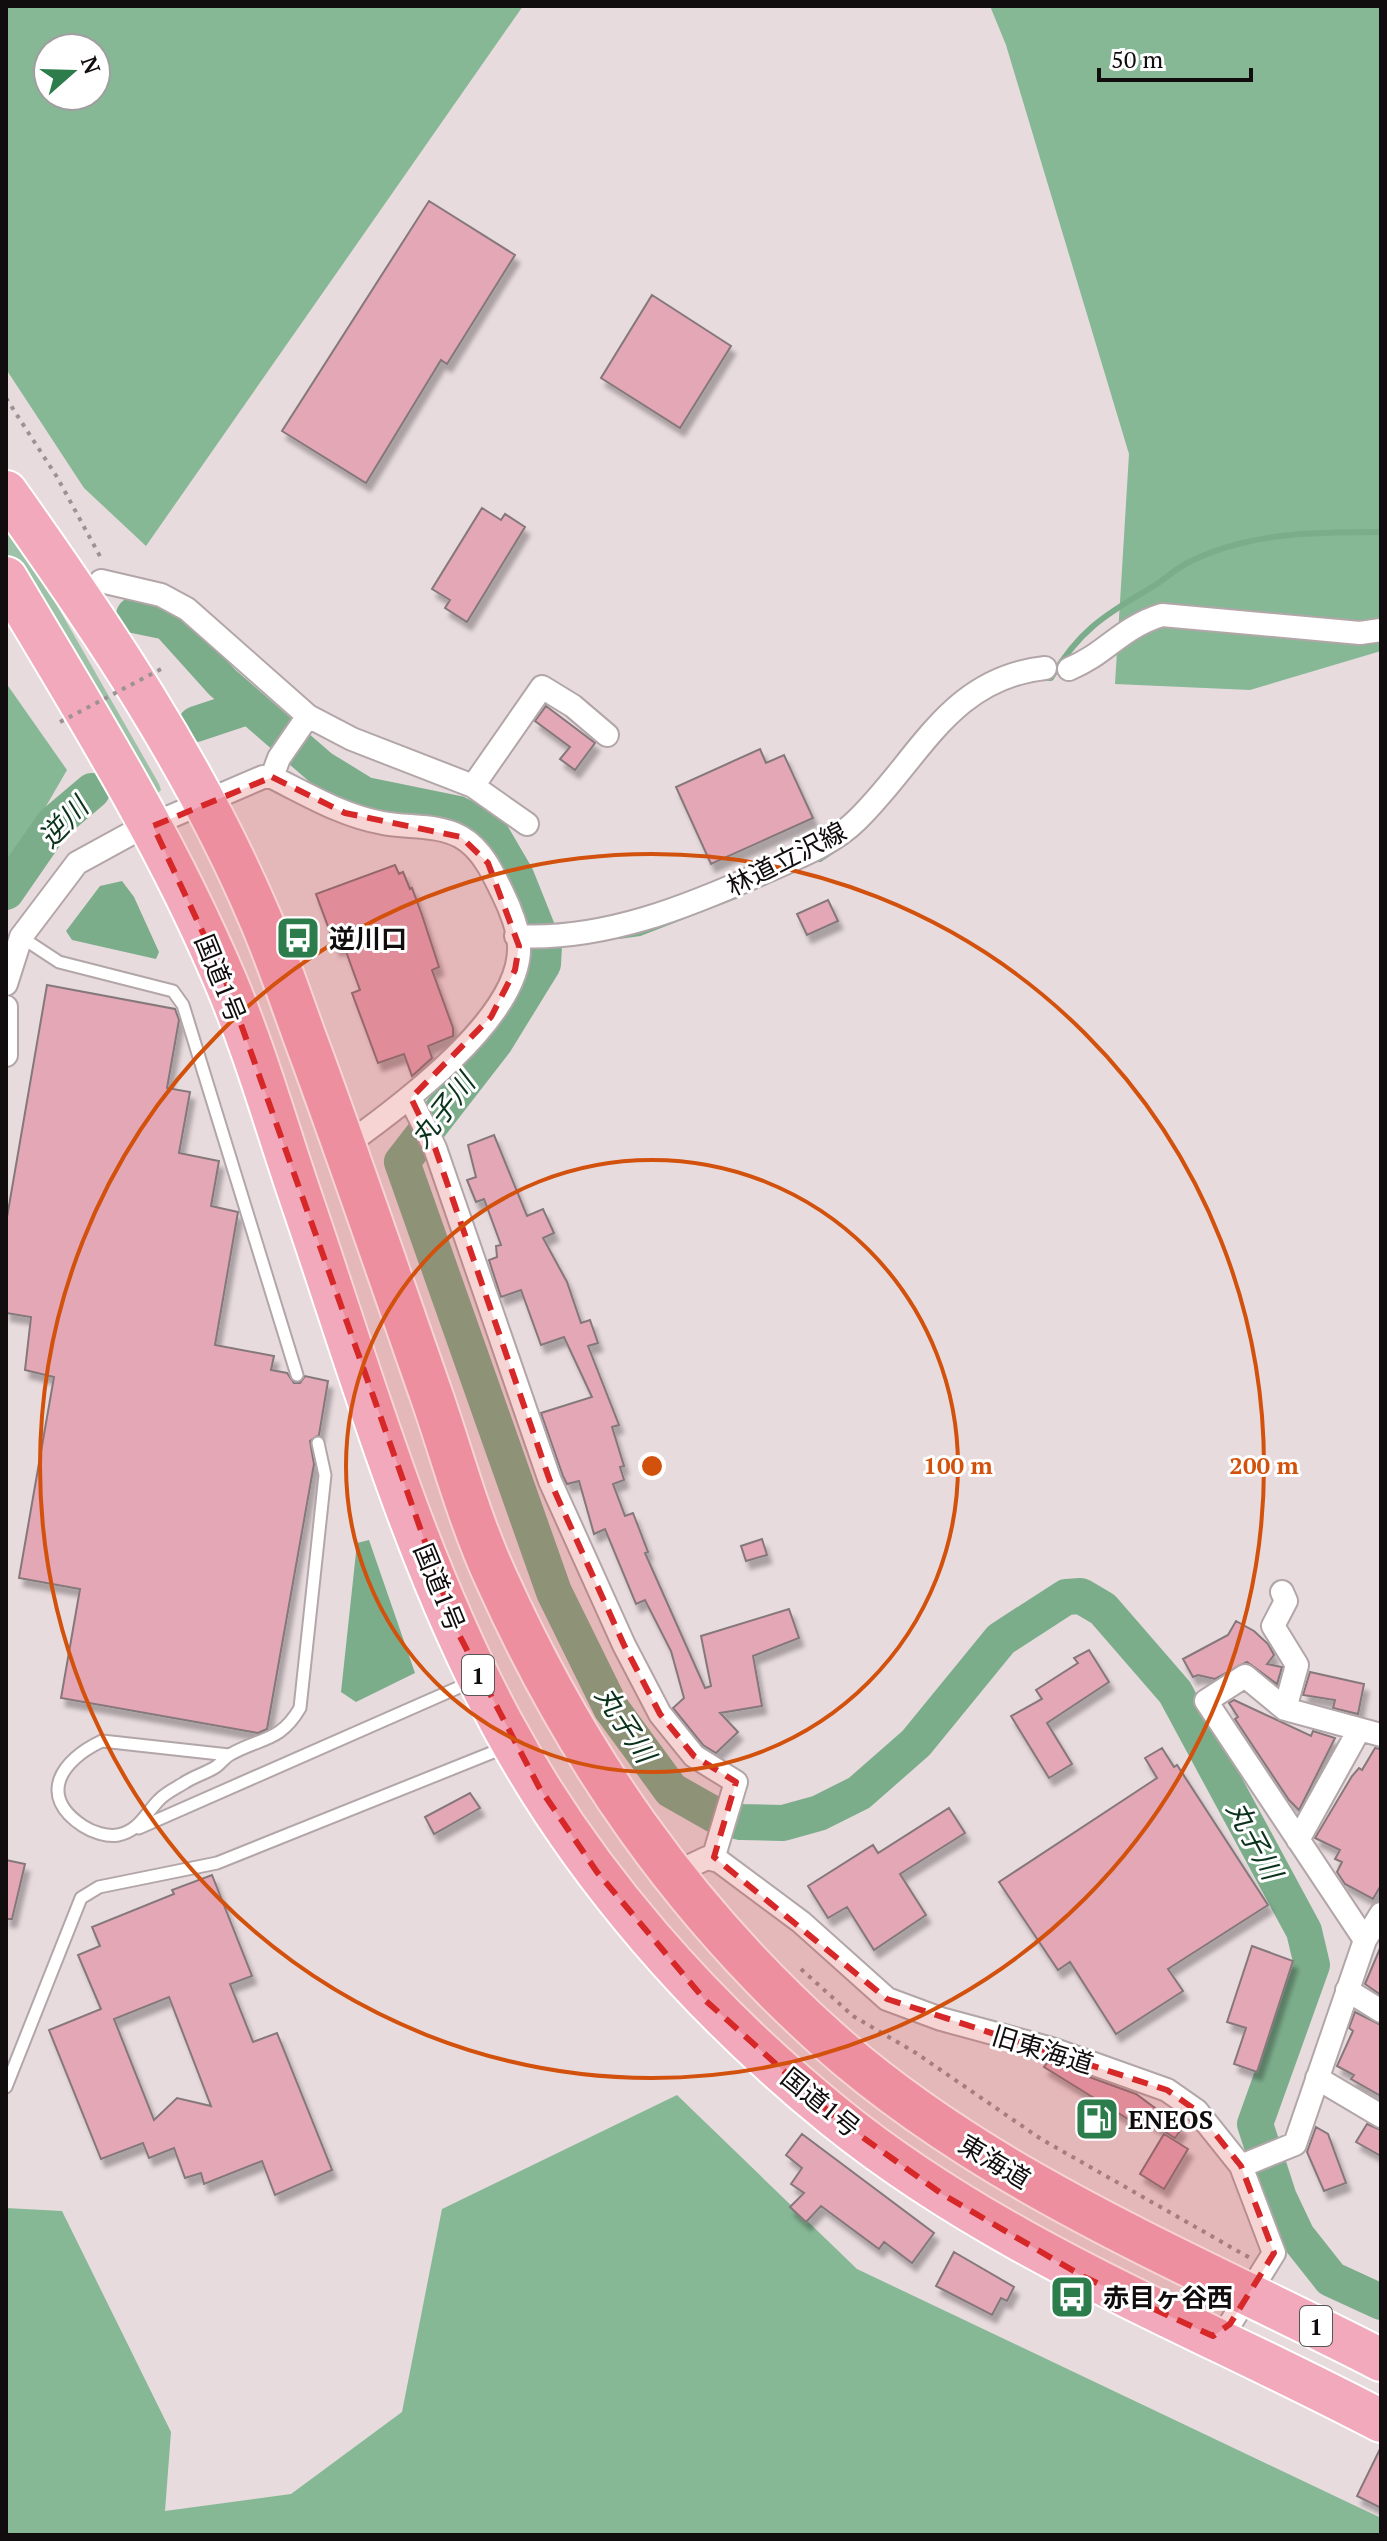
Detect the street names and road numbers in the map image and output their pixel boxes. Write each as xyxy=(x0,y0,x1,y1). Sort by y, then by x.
street label: 林道立沢線 xyxy=(720,813,852,903)
street label: 国道1号 xyxy=(188,929,254,1027)
street label: 国道1号 xyxy=(407,1538,473,1636)
road number: 1 xyxy=(462,1655,494,1695)
street label: 旧東海道 xyxy=(988,2018,1098,2080)
street label: 国道1号 xyxy=(775,2060,867,2144)
street label: 東海道 xyxy=(953,2126,1037,2196)
road number: 1 xyxy=(1300,2306,1332,2346)

